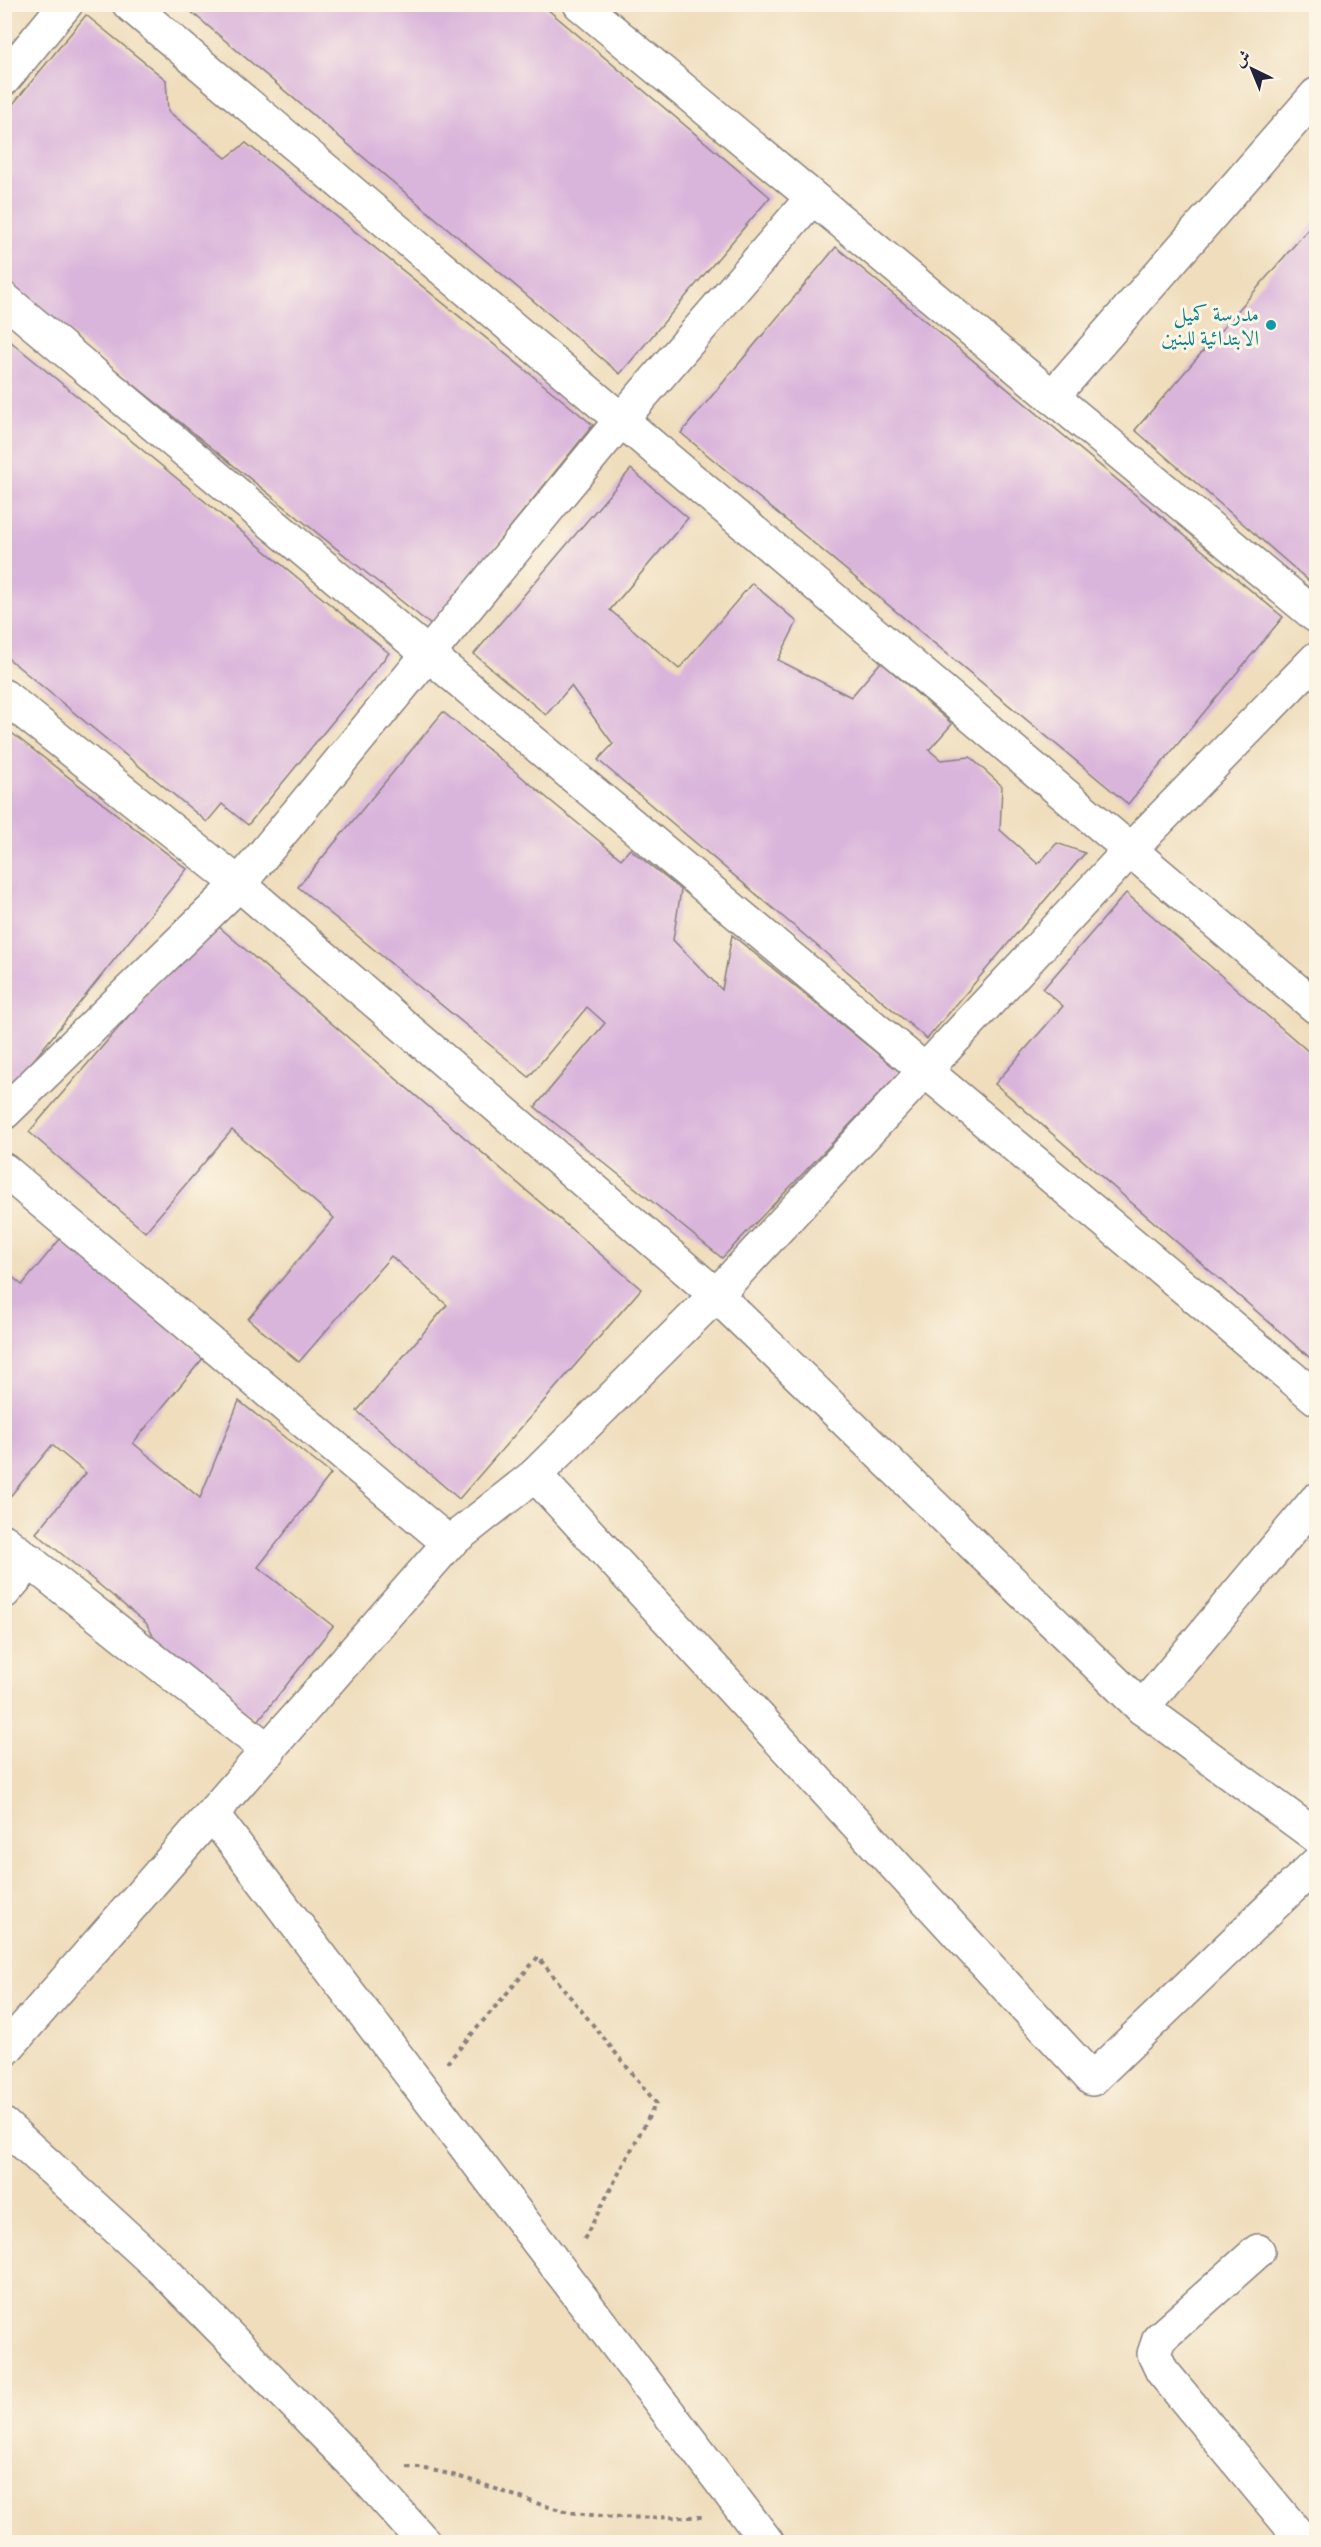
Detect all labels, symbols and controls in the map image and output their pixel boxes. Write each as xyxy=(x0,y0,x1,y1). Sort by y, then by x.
north arrow xyxy=(1222,39,1282,99)
text: ش xyxy=(1228,44,1256,72)
place label: مدرسة كميل الابتدائية للبنين xyxy=(1161,298,1259,353)
marker: مدرسة كميل الابتدائية للبنين xyxy=(1264,318,1278,332)

